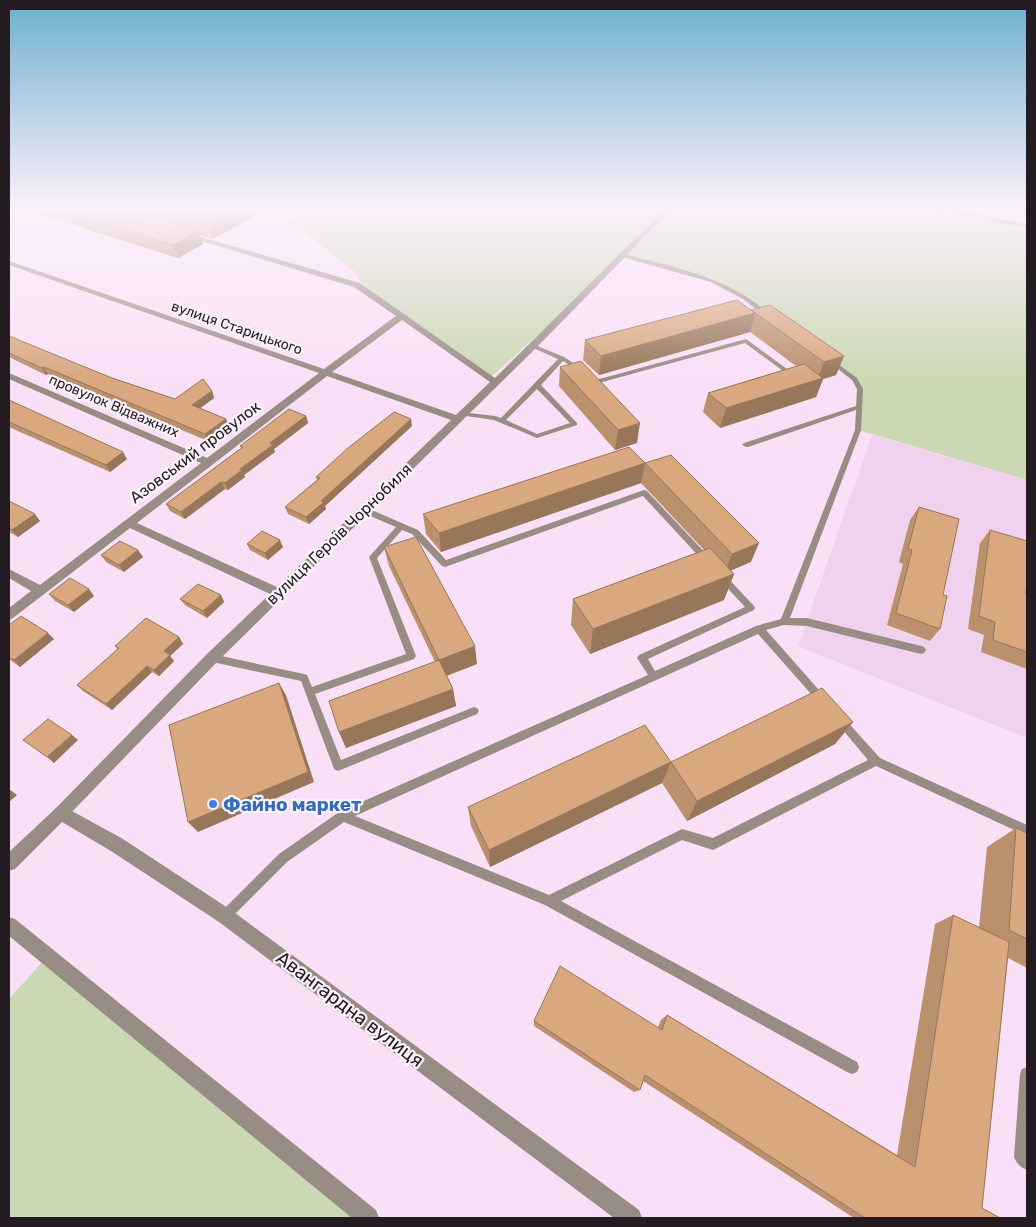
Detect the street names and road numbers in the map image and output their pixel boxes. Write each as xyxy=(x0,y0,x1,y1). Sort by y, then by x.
street label: вулиця Старицького xyxy=(169,298,305,358)
street label: провулок Відважних xyxy=(47,371,182,441)
street label: Азовський провулок xyxy=(126,396,264,507)
street label: вулиця Героїв Чорнобиля xyxy=(262,460,416,608)
street label: Авангардна вулиця xyxy=(272,946,428,1072)

